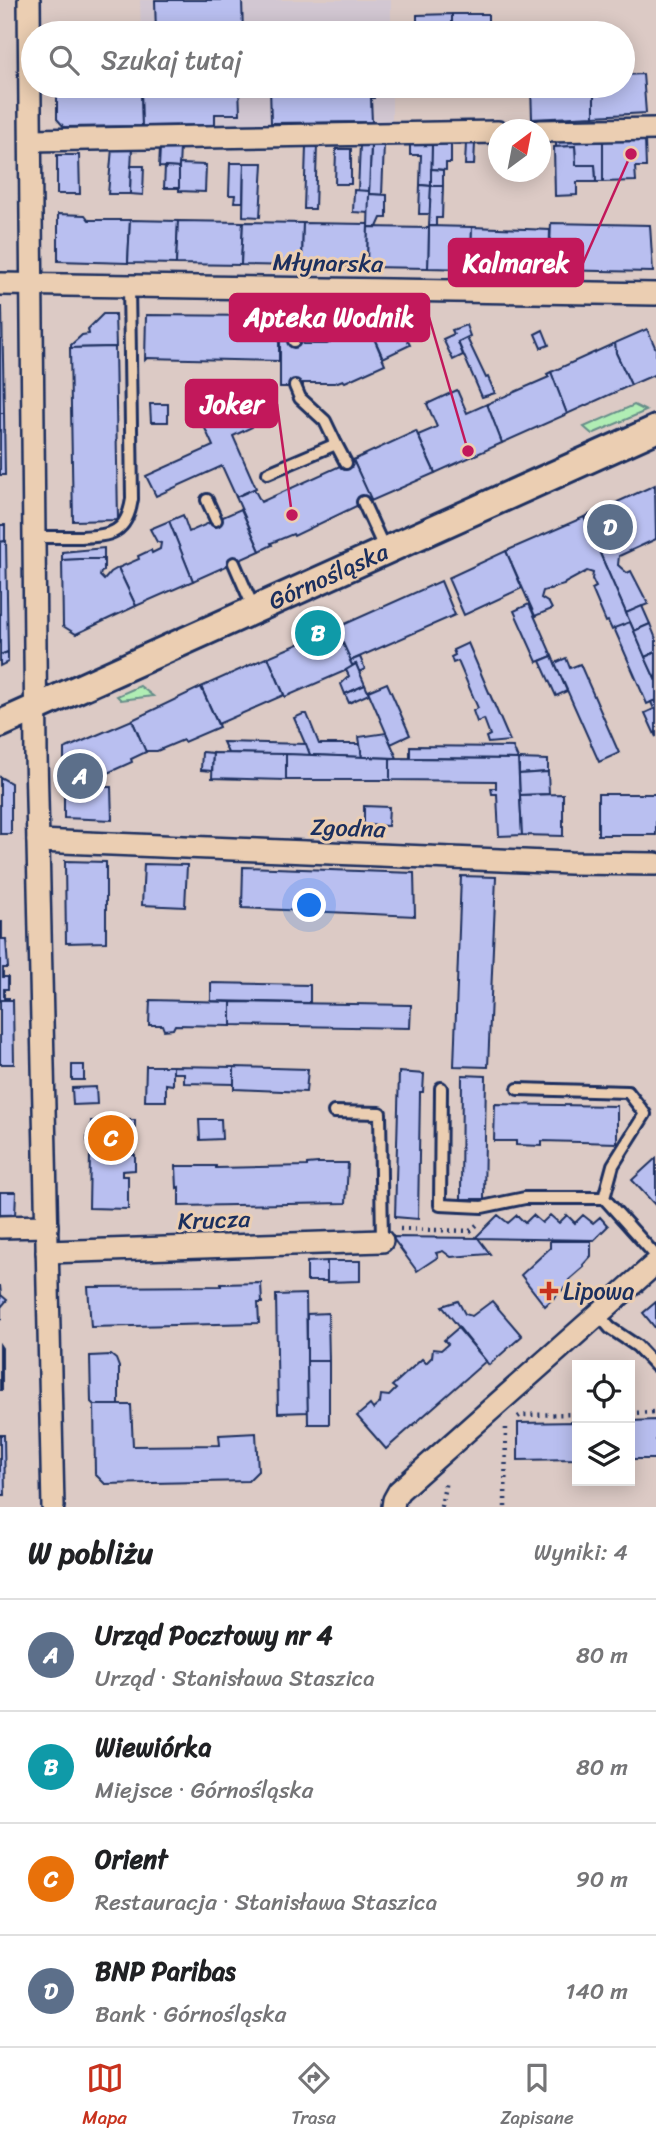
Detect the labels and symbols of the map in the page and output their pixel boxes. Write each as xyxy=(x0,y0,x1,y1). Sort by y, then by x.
north arrow xyxy=(488,119,551,182)
callout: Kalmarek xyxy=(449,239,583,286)
text: Kalmarek xyxy=(462,240,570,286)
street label: Młynarska xyxy=(272,241,385,285)
callout: Apteka Wodnik xyxy=(230,294,429,341)
text: Apteka Wodnik xyxy=(243,294,415,340)
callout: Joker xyxy=(186,380,277,427)
text: Joker xyxy=(198,381,266,427)
pin: D xyxy=(587,501,633,553)
street label: Górnośląska xyxy=(261,531,396,622)
pin: B xyxy=(295,607,341,659)
pin: A xyxy=(57,750,103,802)
street label: Zgodna xyxy=(310,806,387,850)
your location xyxy=(292,888,326,922)
pin: C xyxy=(88,1112,134,1164)
street label: Krucza xyxy=(177,1198,252,1242)
place label: Lipowa xyxy=(563,1270,634,1312)
marker: Lipowa xyxy=(541,1283,557,1299)

